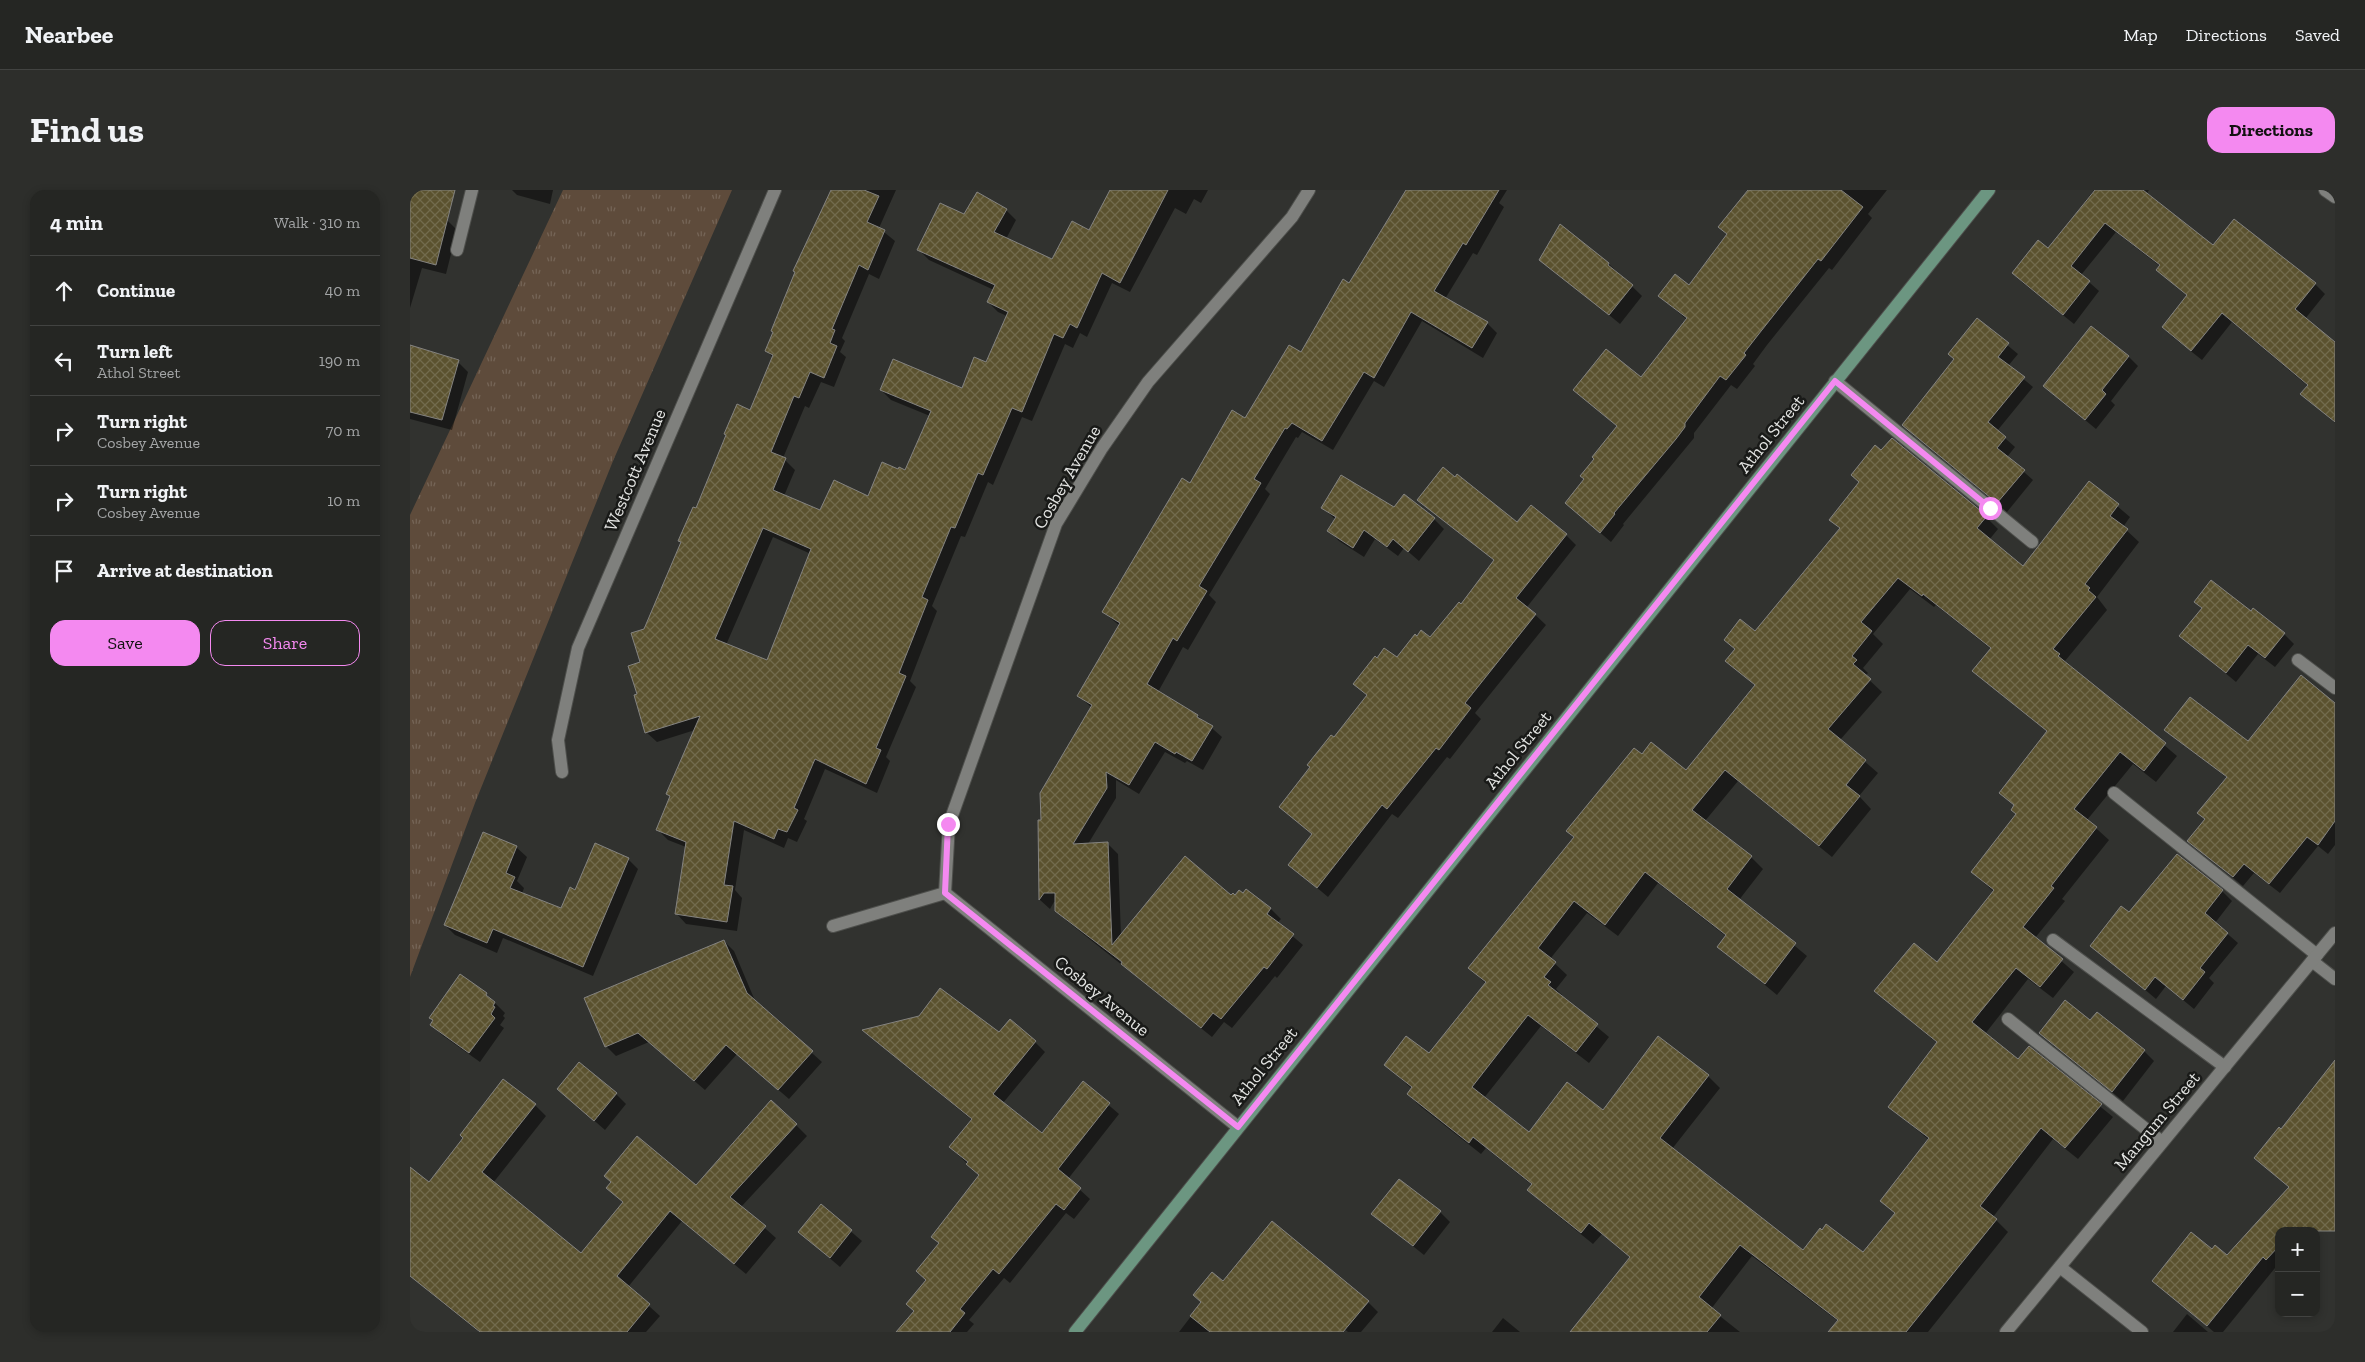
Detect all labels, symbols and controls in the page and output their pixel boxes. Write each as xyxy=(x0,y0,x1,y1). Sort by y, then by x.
text: Nearbee xyxy=(25,20,113,49)
text: Map xyxy=(2123,24,2158,46)
text: Directions xyxy=(2186,24,2267,46)
text: Saved xyxy=(2295,24,2340,46)
button: Directions xyxy=(2207,107,2335,153)
text: Find us xyxy=(30,109,144,151)
text: 4 min xyxy=(50,210,103,235)
text: Walk · 310 m xyxy=(274,213,360,232)
icon: ahead xyxy=(50,277,78,305)
text: Continue xyxy=(97,279,175,302)
text: 40 m xyxy=(325,281,360,300)
text: Turn left xyxy=(97,340,172,363)
icon: left xyxy=(50,347,78,375)
text: 190 m xyxy=(319,351,360,370)
text: Athol Street xyxy=(97,363,180,382)
street label: Athol Street xyxy=(1733,390,1809,477)
street label: Westcott Avenue xyxy=(599,406,671,534)
text: Turn right xyxy=(97,410,187,433)
icon: right xyxy=(50,417,78,445)
text: 70 m xyxy=(326,421,360,440)
street label: Cosbey Avenue xyxy=(1029,421,1105,533)
text: Cosbey Avenue xyxy=(97,433,200,452)
text: Turn right xyxy=(97,480,187,503)
icon: right xyxy=(50,487,78,515)
text: 10 m xyxy=(327,491,360,510)
route start xyxy=(1979,497,2002,520)
text: Cosbey Avenue xyxy=(97,503,200,522)
icon: arrive xyxy=(50,557,78,585)
text: Arrive at destination xyxy=(97,559,273,582)
button: Save xyxy=(50,620,200,666)
button: Share xyxy=(210,620,360,666)
street label: Athol Street xyxy=(1480,706,1556,793)
route end xyxy=(937,813,960,836)
street label: Cosbey Avenue xyxy=(1050,951,1154,1041)
street label: Athol Street xyxy=(1226,1022,1302,1109)
street label: Mangum Street xyxy=(2109,1067,2205,1175)
map controls xyxy=(2275,1227,2320,1317)
button: + xyxy=(2275,1227,2320,1272)
button: − xyxy=(2275,1272,2320,1317)

